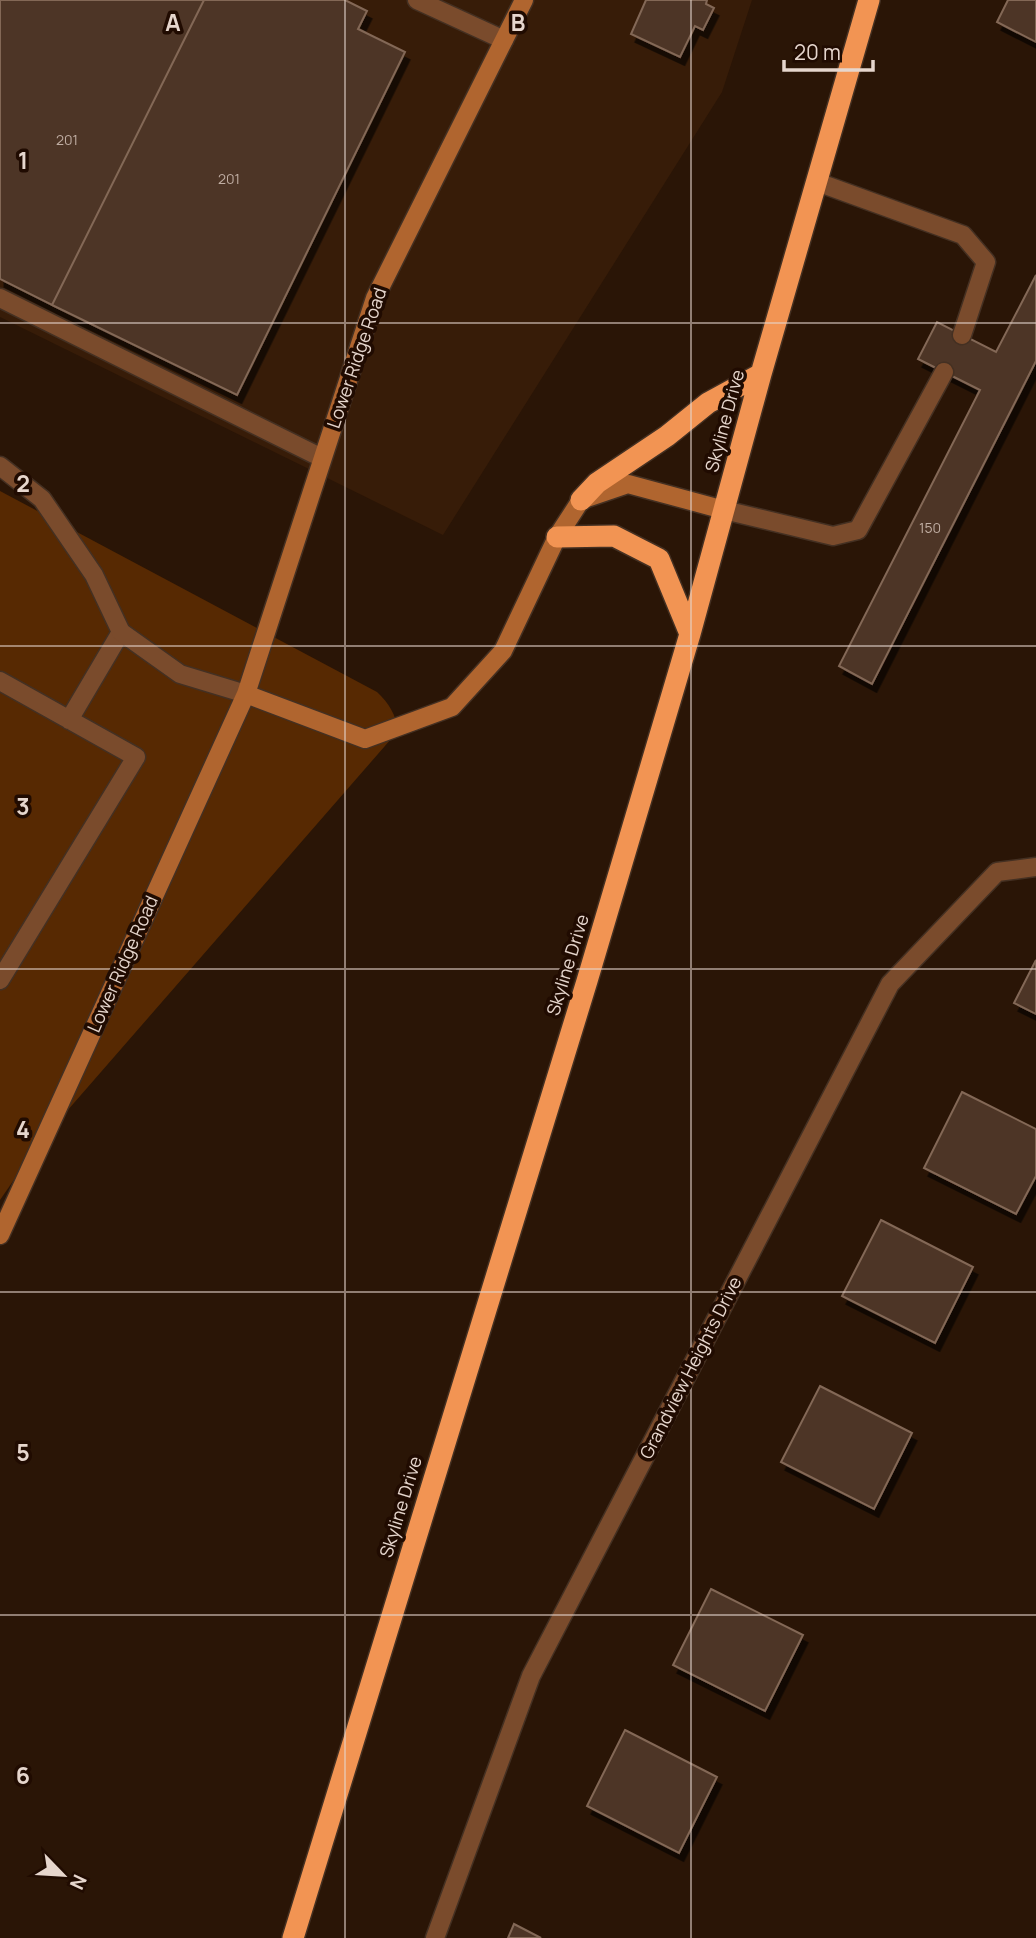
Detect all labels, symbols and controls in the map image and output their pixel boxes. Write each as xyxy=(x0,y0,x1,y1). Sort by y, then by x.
text: A xyxy=(165,6,181,38)
text: B xyxy=(511,6,525,38)
scale bar xyxy=(784,28,873,72)
text: 20 m xyxy=(794,38,841,66)
house number: 201 xyxy=(56,130,78,149)
text: 1 xyxy=(18,144,28,176)
house number: 201 xyxy=(218,169,240,188)
street label: Lower Ridge Road xyxy=(321,284,391,431)
street label: Skyline Drive xyxy=(699,367,749,474)
text: 2 xyxy=(16,467,30,499)
house number: 150 xyxy=(919,518,941,537)
text: 3 xyxy=(16,790,30,822)
street label: Lower Ridge Road xyxy=(81,891,163,1036)
street label: Skyline Drive xyxy=(540,911,594,1018)
text: 4 xyxy=(16,1113,30,1145)
street label: Grandview Heights Drive xyxy=(634,1272,747,1463)
text: 5 xyxy=(16,1436,30,1468)
street label: Skyline Drive xyxy=(373,1453,427,1560)
text: 6 xyxy=(16,1759,30,1791)
north arrow xyxy=(28,1840,98,1910)
text: N xyxy=(64,1871,93,1894)

